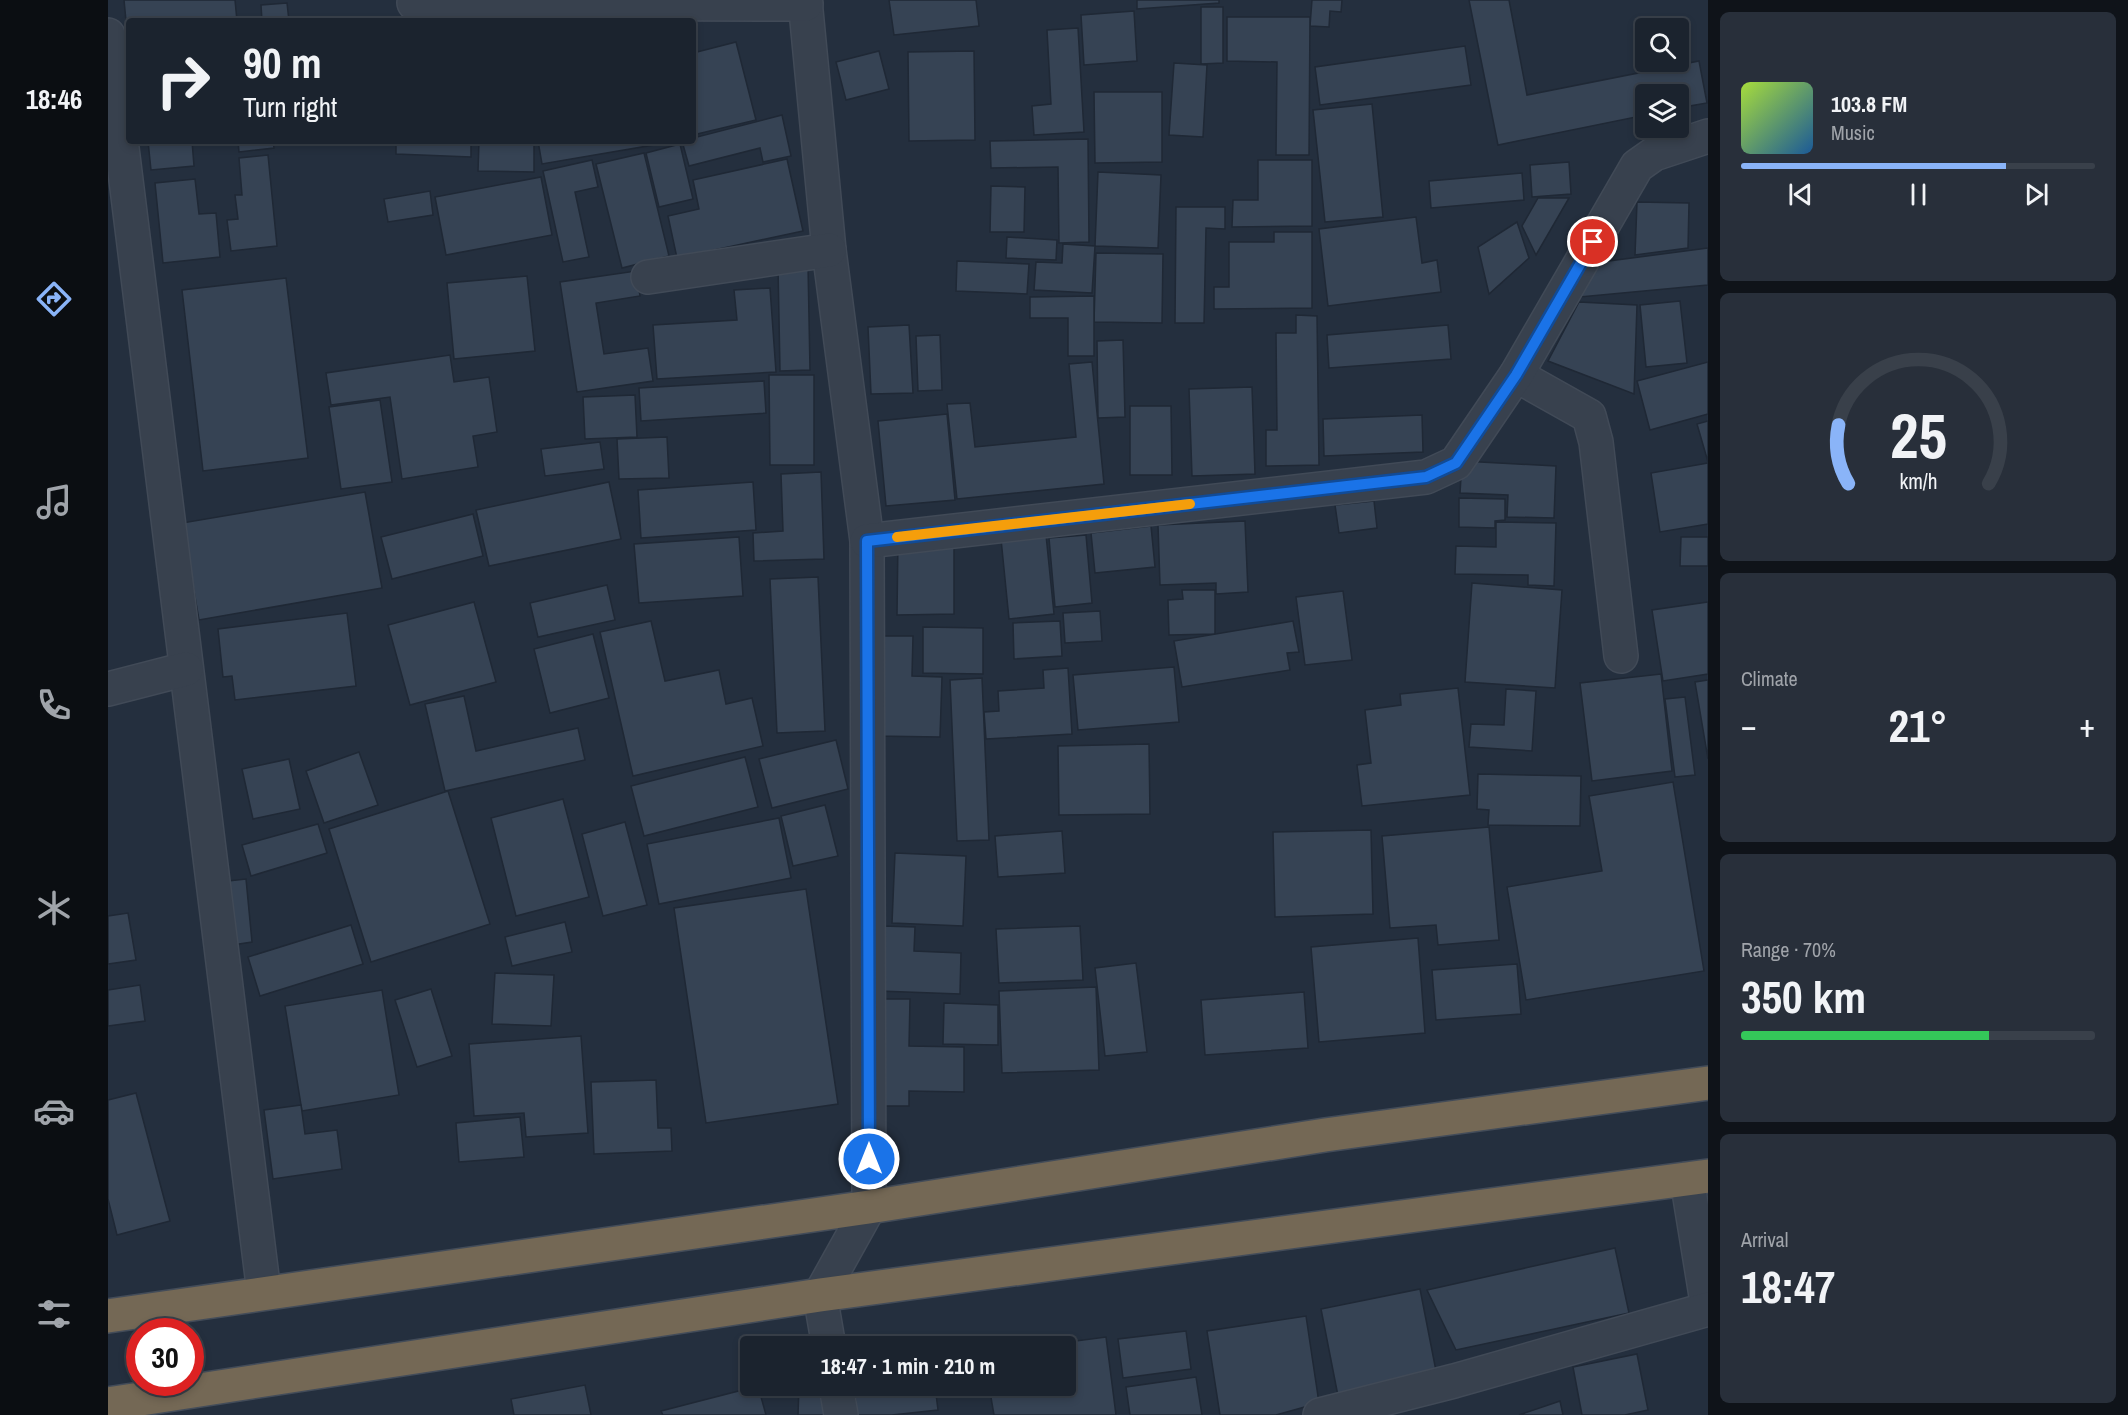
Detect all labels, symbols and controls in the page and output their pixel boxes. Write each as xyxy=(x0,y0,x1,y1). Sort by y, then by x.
map controls xyxy=(1635,18,1689,138)
button: search xyxy=(1635,18,1689,72)
text: 90 m xyxy=(243,35,322,91)
icon: right xyxy=(144,42,222,120)
text: 18:46 xyxy=(26,81,82,117)
button: layers xyxy=(1635,84,1689,138)
text: Turn right xyxy=(243,89,337,125)
text: 103.8 FM xyxy=(1831,89,1907,119)
text: Music xyxy=(1831,119,1875,146)
icon: previous xyxy=(1784,178,1817,211)
icon: pause xyxy=(1902,178,1935,211)
icon: next xyxy=(2020,178,2053,211)
pin xyxy=(1567,216,1618,267)
icon: arrive xyxy=(1576,225,1609,258)
icon: directions xyxy=(33,278,75,320)
text: 25 xyxy=(1890,393,1946,477)
text: km/h xyxy=(1899,467,1937,496)
icon: music xyxy=(33,481,75,523)
text: Climate xyxy=(1741,665,1798,692)
icon: phone xyxy=(33,684,75,726)
text: 21° xyxy=(1888,695,1948,756)
text: − xyxy=(1741,703,1757,747)
text: + xyxy=(2079,703,2095,747)
icon: climate xyxy=(33,887,75,929)
text: Range · 70% xyxy=(1741,936,1836,963)
text: 350 km xyxy=(1741,966,1866,1027)
icon: car xyxy=(33,1090,75,1132)
position arrow xyxy=(837,1127,901,1191)
text: Arrival xyxy=(1741,1226,1788,1253)
text: 18:47 xyxy=(1741,1256,1835,1317)
icon: filters xyxy=(33,1293,75,1335)
speed limit sign: 30 xyxy=(126,1318,204,1396)
text: 18:47 · 1 min · 210 m xyxy=(821,1351,995,1381)

